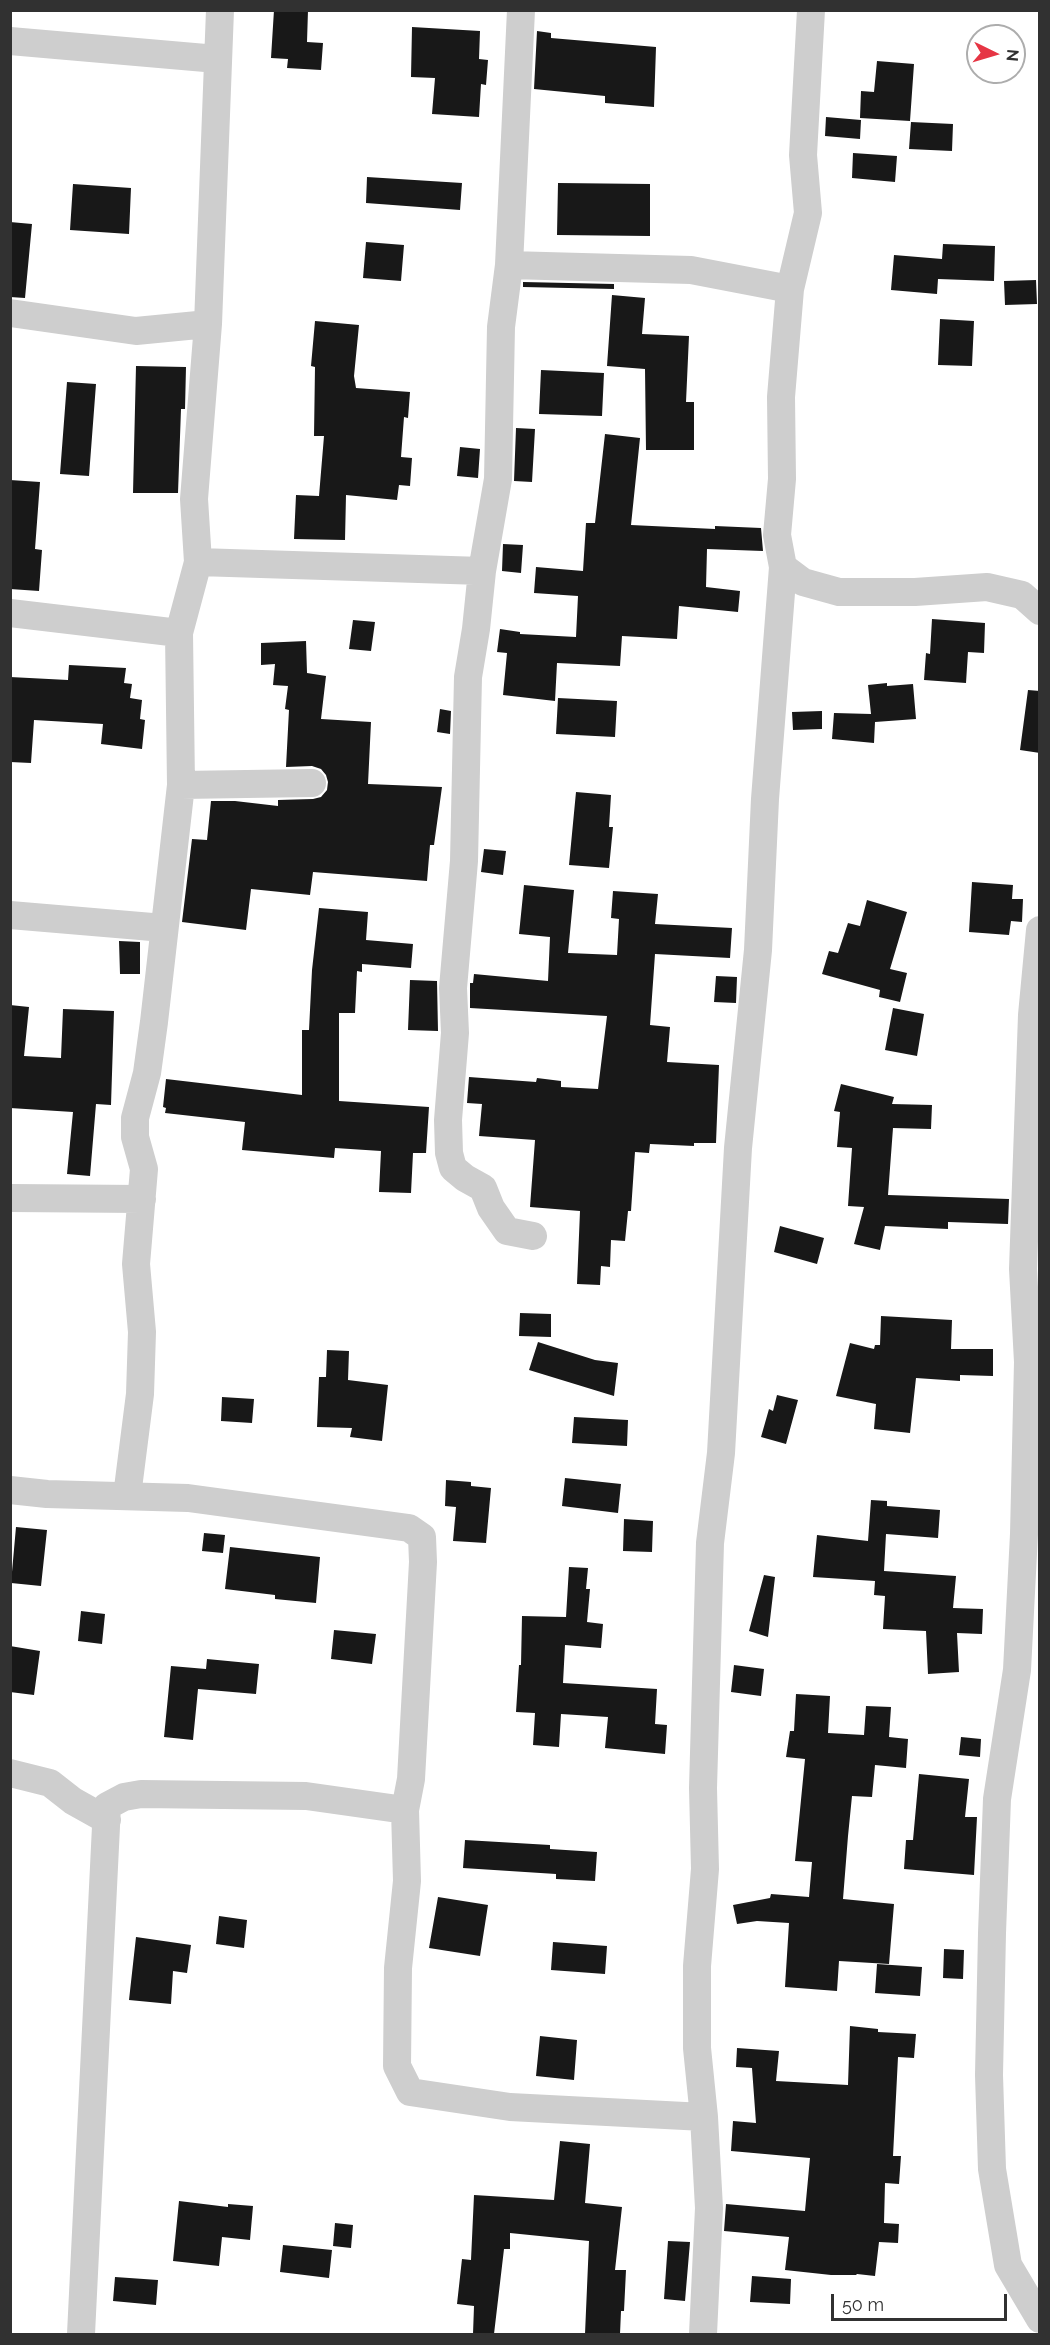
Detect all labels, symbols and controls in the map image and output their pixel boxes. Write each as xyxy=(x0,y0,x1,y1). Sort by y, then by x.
north arrow xyxy=(966,24,1026,84)
text: N xyxy=(1002,49,1022,62)
scale bar xyxy=(834,2282,1010,2320)
text: 50 m xyxy=(842,2294,884,2315)

